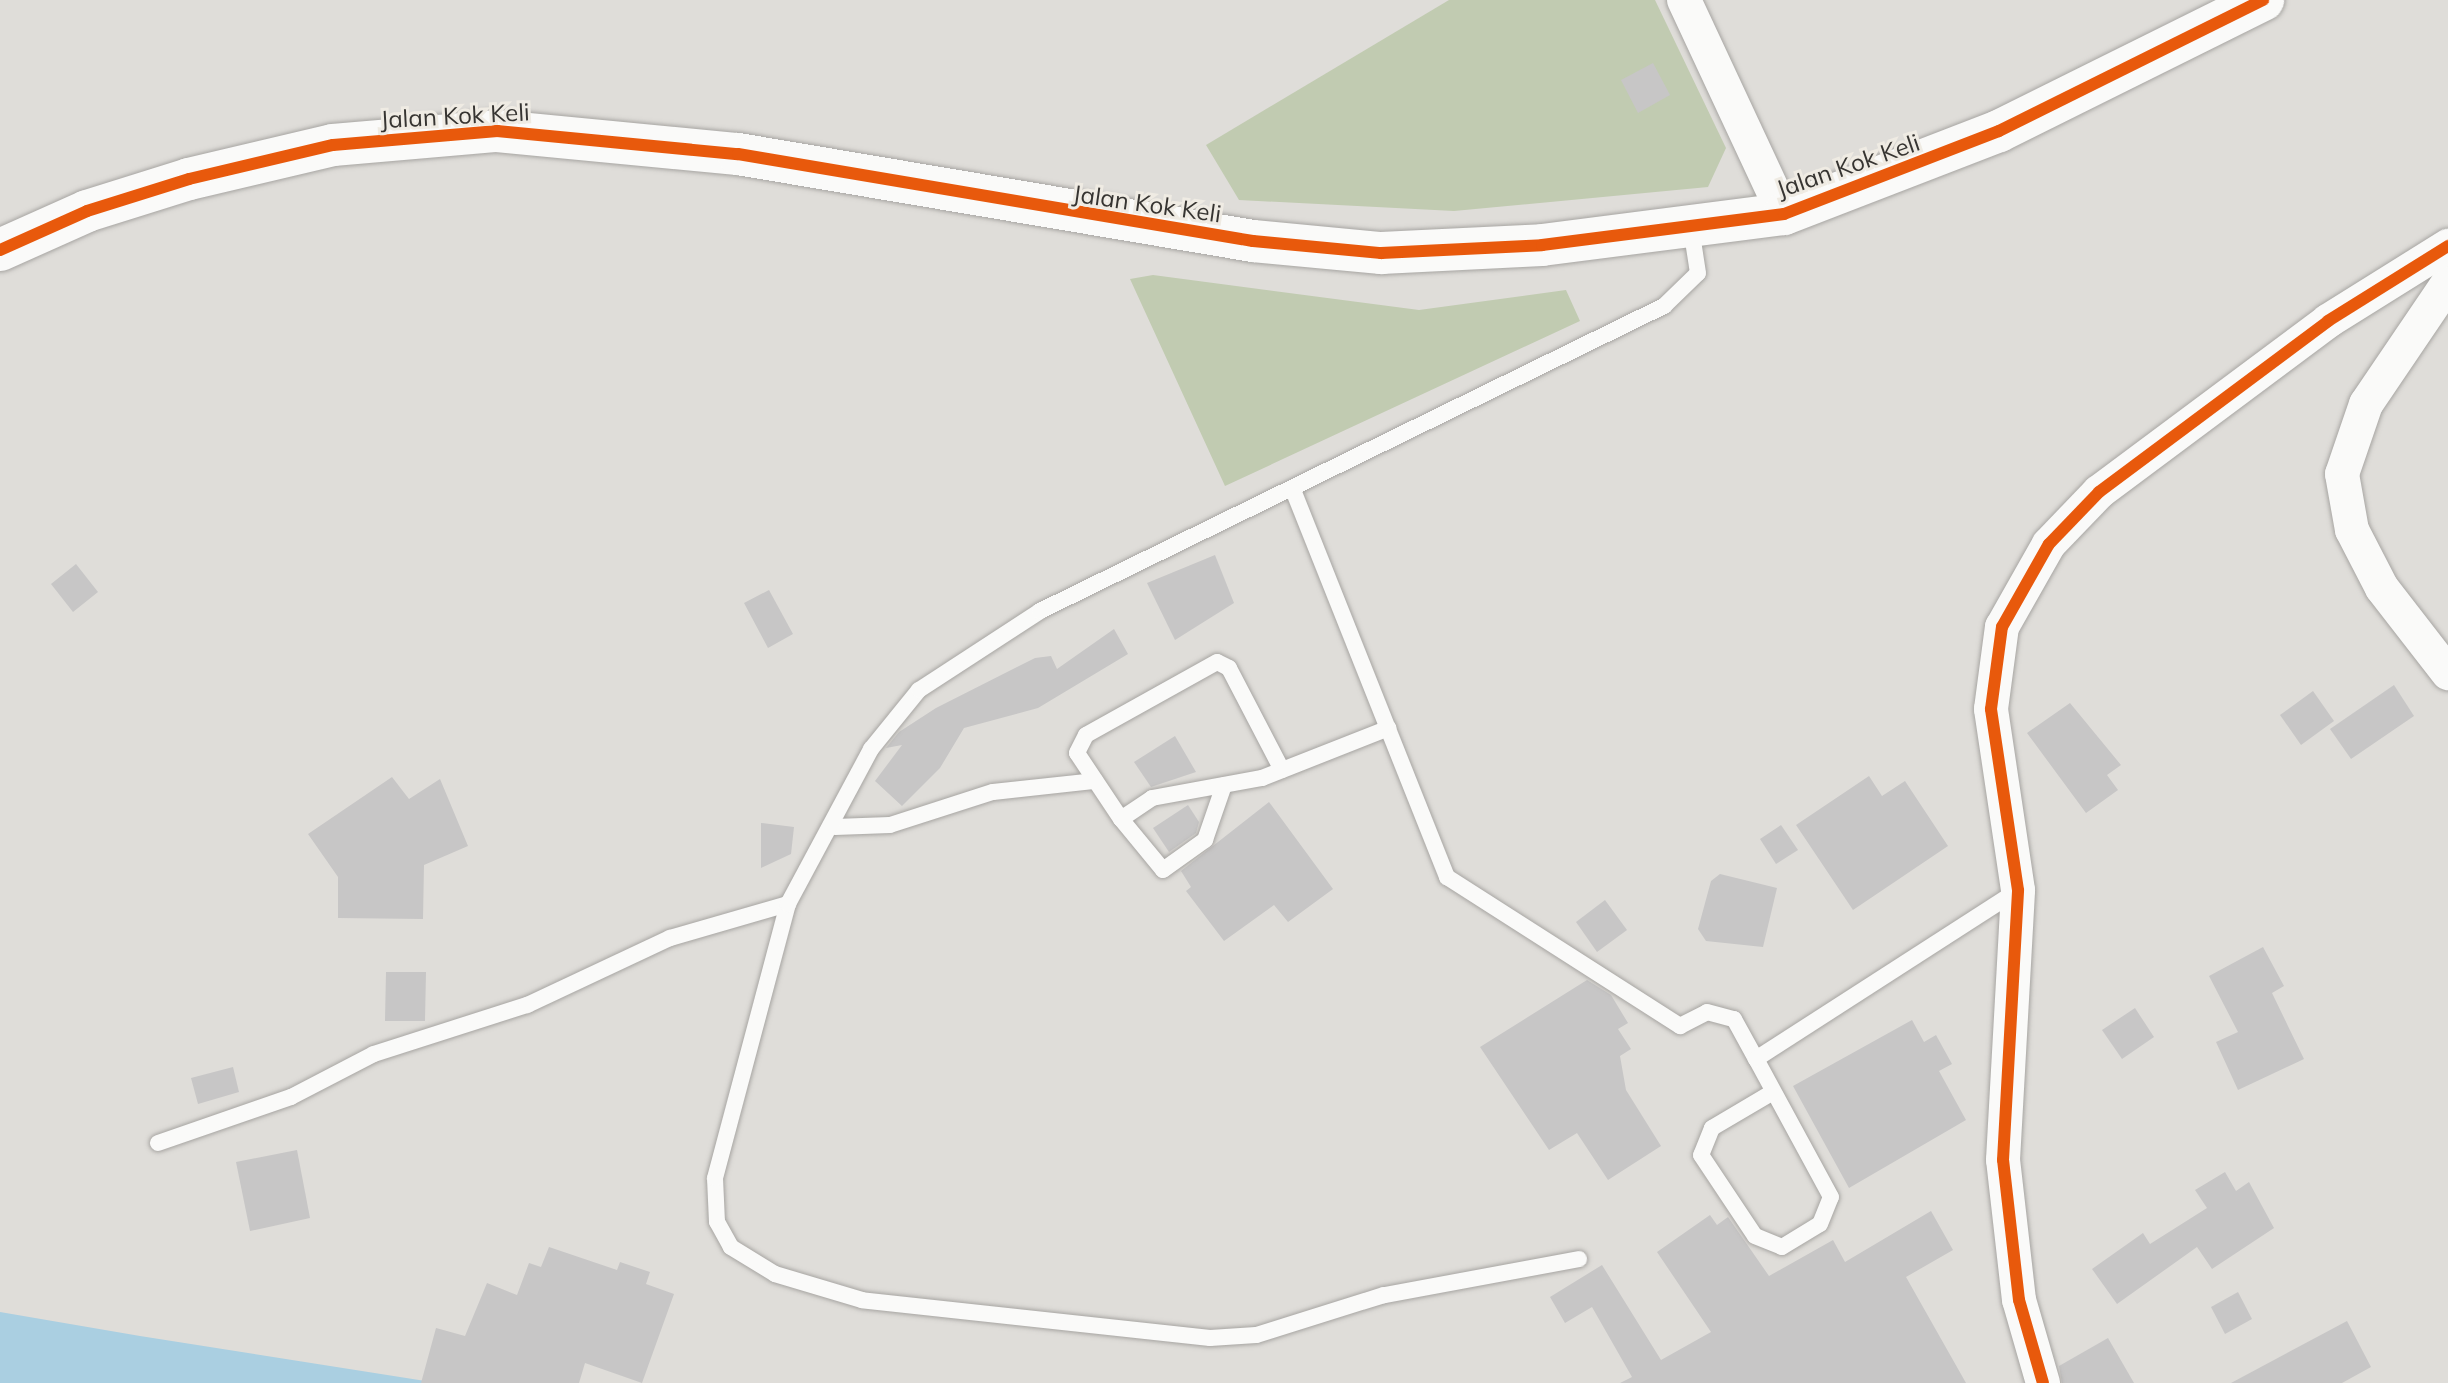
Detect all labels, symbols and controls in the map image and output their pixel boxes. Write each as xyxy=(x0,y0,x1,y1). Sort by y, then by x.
street label: Jalan Kok Keli xyxy=(380,98,530,134)
street label: Jalan Kok Keli xyxy=(1773,128,1923,204)
street label: Jalan Kok Keli xyxy=(1071,179,1223,229)

